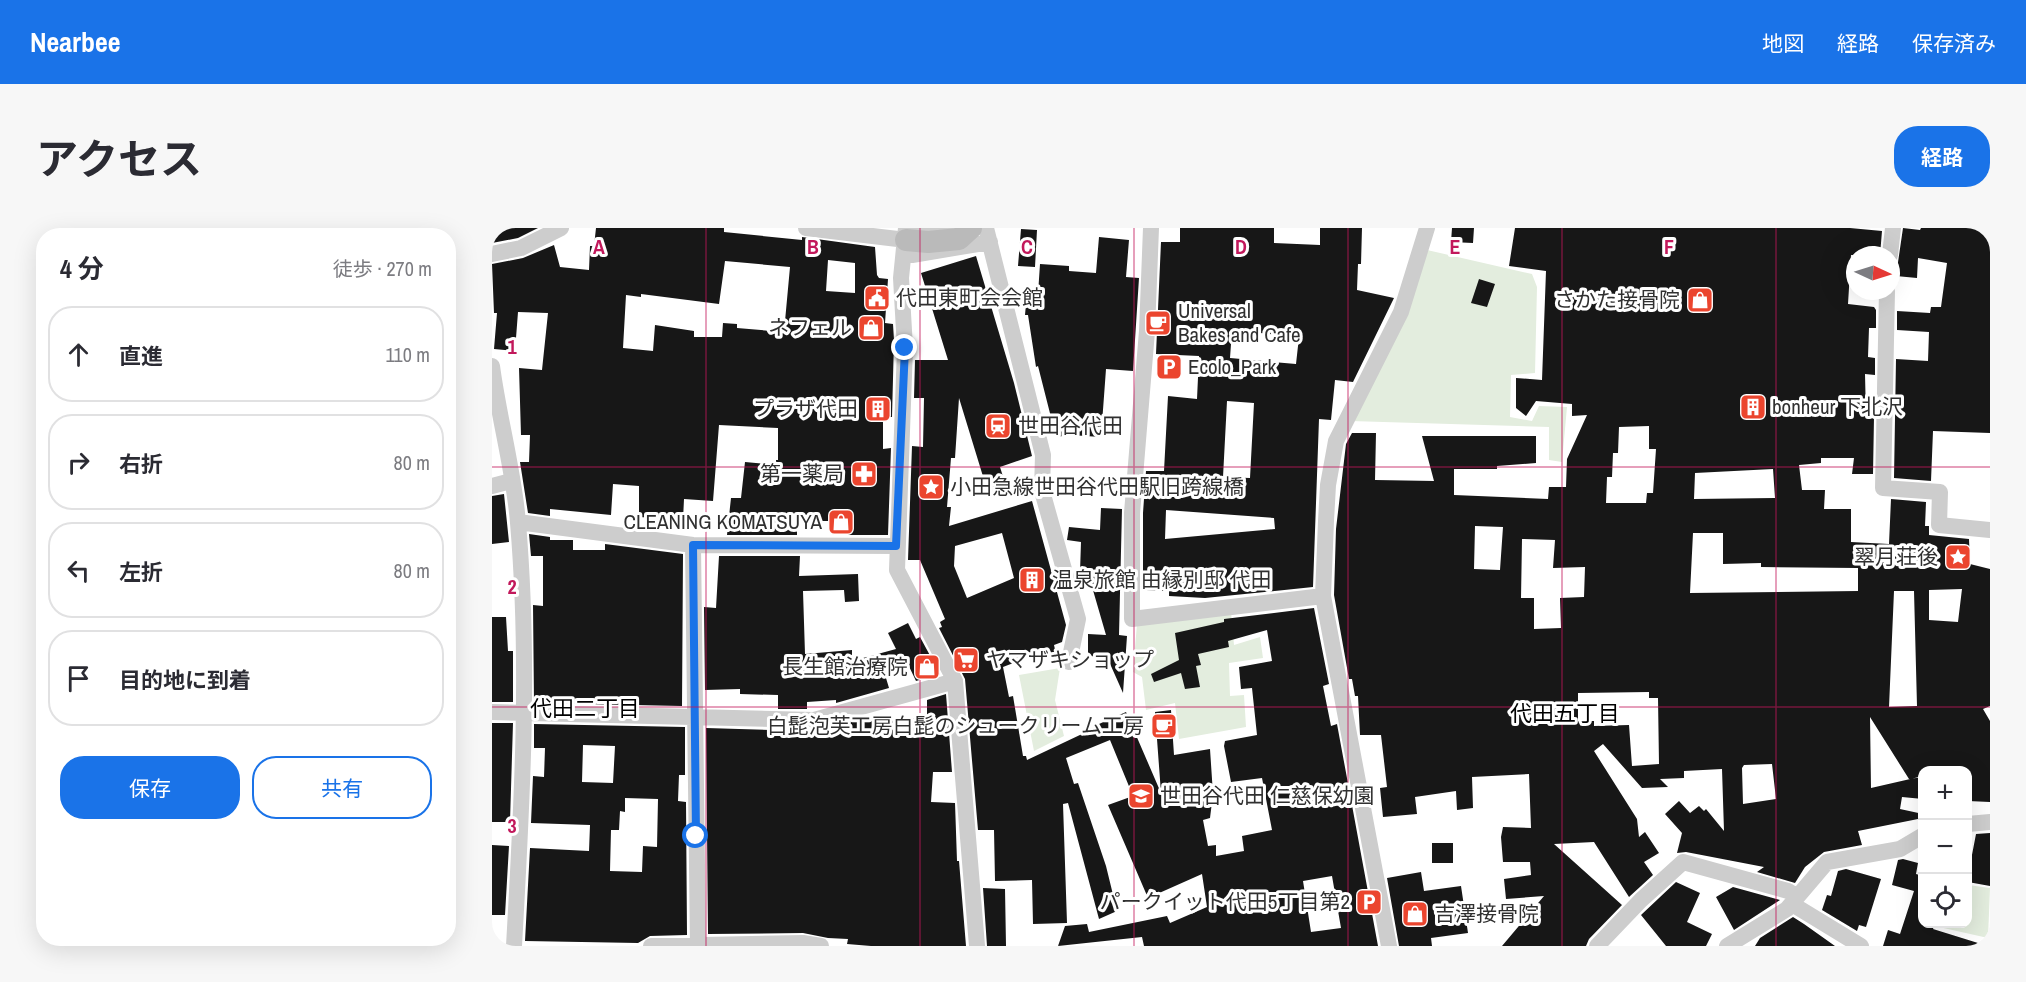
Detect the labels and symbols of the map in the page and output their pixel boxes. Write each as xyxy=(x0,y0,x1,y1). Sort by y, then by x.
text: A xyxy=(593,233,605,260)
text: B xyxy=(807,233,819,260)
text: C xyxy=(1021,233,1033,260)
text: D xyxy=(1235,233,1247,260)
text: E xyxy=(1450,233,1461,260)
text: F xyxy=(1664,233,1674,260)
north arrow xyxy=(1846,246,1900,300)
public building icon: 代田東町会会館 xyxy=(862,283,892,313)
place label: 代田東町会会館 xyxy=(896,283,1043,312)
place label: さかた接骨院 xyxy=(1554,285,1680,314)
shop icon: さかた接骨院 xyxy=(1685,285,1715,315)
place label: Universal Bakes and Cafe xyxy=(1178,296,1301,349)
cafe icon: Universal Bakes and Cafe xyxy=(1143,308,1173,338)
place label: ネフェル xyxy=(768,313,852,342)
shop icon: ネフェル xyxy=(856,313,886,343)
text: 1 xyxy=(507,333,517,360)
route end xyxy=(891,334,917,360)
parking icon: Ecolo_Park xyxy=(1154,352,1184,382)
place label: Ecolo_Park xyxy=(1188,352,1276,381)
building icon: bonheur 下北沢 xyxy=(1738,392,1768,422)
place label: bonheur 下北沢 xyxy=(1772,392,1903,421)
place label: プラザ代田 xyxy=(753,394,858,423)
building icon: プラザ代田 xyxy=(863,394,893,424)
station icon: 世田谷代田 xyxy=(983,411,1013,441)
place label: 世田谷代田 xyxy=(1018,411,1123,440)
place label: 第一薬局 xyxy=(760,459,844,488)
pharmacy icon: 第一薬局 xyxy=(849,459,879,489)
place icon: 小田急線世田谷代田駅旧跨線橋 xyxy=(916,472,946,502)
place label: 小田急線世田谷代田駅旧跨線橋 xyxy=(950,472,1244,501)
place label: CLEANING KOMATSUYA xyxy=(624,507,823,536)
shop icon: CLEANING KOMATSUYA xyxy=(826,507,856,537)
place label: 翠月荘後 xyxy=(1854,542,1938,571)
place icon: 翠月荘後 xyxy=(1943,542,1973,572)
building icon: 温泉旅館 由縁別邸 代田 xyxy=(1017,565,1047,595)
place label: 温泉旅館 由縁別邸 代田 xyxy=(1052,565,1272,594)
text: 2 xyxy=(507,573,517,600)
supermarket icon: ヤマザキショップ xyxy=(951,645,981,675)
place label: ヤマザキショップ xyxy=(986,645,1154,674)
place label: 長生館治療院 xyxy=(782,652,908,681)
shop icon: 長生館治療院 xyxy=(912,652,942,682)
district label: 代田二丁目 xyxy=(530,693,640,723)
district label: 代田五丁目 xyxy=(1510,698,1620,728)
place label: 白髭泡芙工房白髭のシュークリーム工房 xyxy=(767,711,1144,740)
cafe icon: 白髭泡芙工房白髭のシュークリーム工房 xyxy=(1149,711,1179,741)
school or university icon: 世田谷代田 仁慈保幼園 xyxy=(1126,781,1156,811)
place label: 世田谷代田 仁慈保幼園 xyxy=(1160,781,1375,810)
text: 3 xyxy=(507,812,517,839)
route start xyxy=(682,822,708,848)
place label: パークイット代田5丁目第2 xyxy=(1100,887,1350,916)
parking icon: パークイット代田5丁目第2 xyxy=(1354,887,1384,917)
shop icon: 吉澤接骨院 xyxy=(1400,899,1430,929)
place label: 吉澤接骨院 xyxy=(1434,899,1539,928)

